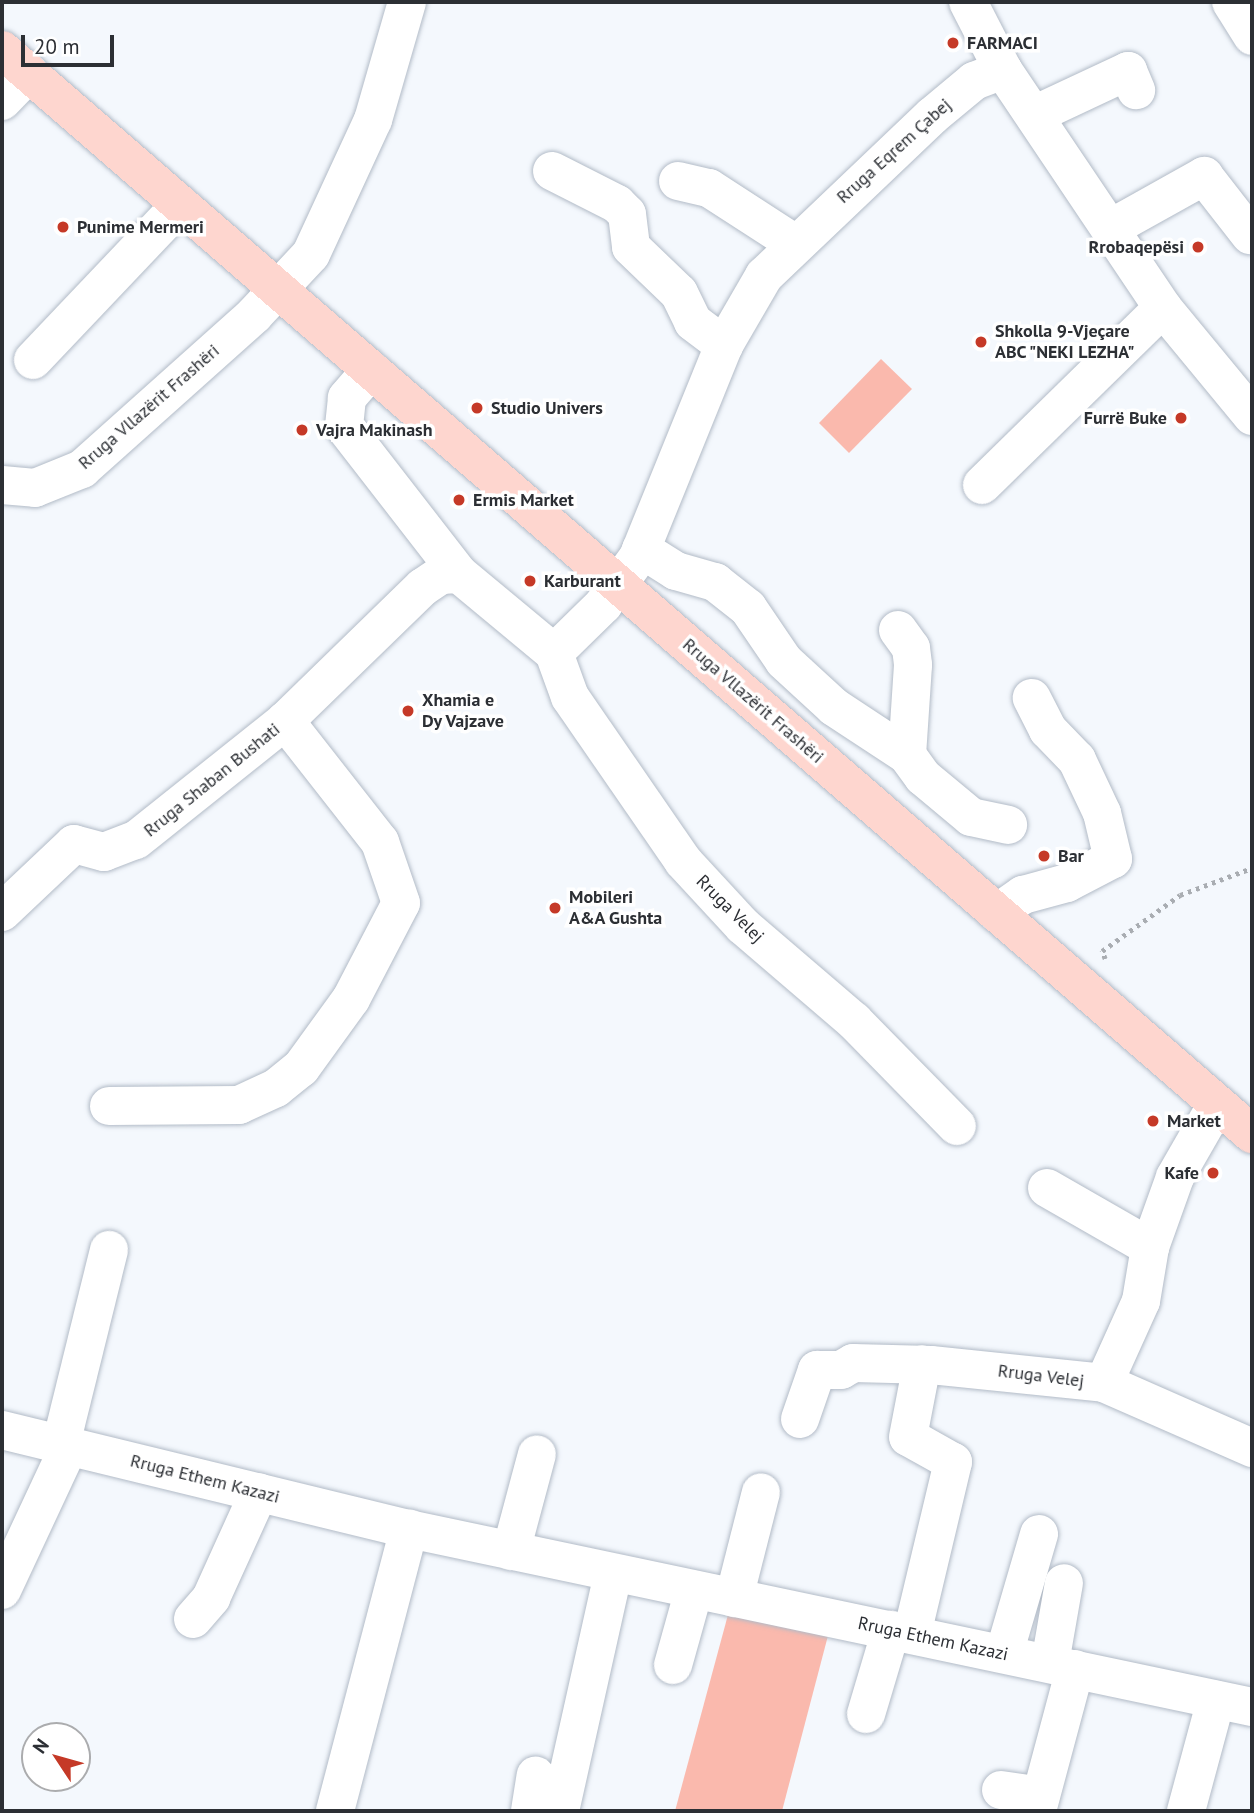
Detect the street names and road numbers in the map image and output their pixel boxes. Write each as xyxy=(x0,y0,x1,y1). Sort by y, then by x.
street label: Rruga Eqrem Çabej xyxy=(832,94,956,208)
street label: Rruga Vllazërit Frashëri xyxy=(74,340,224,474)
street label: Rruga Vllazërit Frashëri xyxy=(678,634,828,768)
street label: Rruga Shaban Bushati xyxy=(140,718,284,842)
street label: Rruga Velej xyxy=(692,871,768,947)
street label: Rruga Velej xyxy=(996,1360,1086,1392)
street label: Rruga Ethem Kazazi xyxy=(128,1450,282,1508)
street label: Rruga Ethem Kazazi xyxy=(856,1613,1010,1665)

